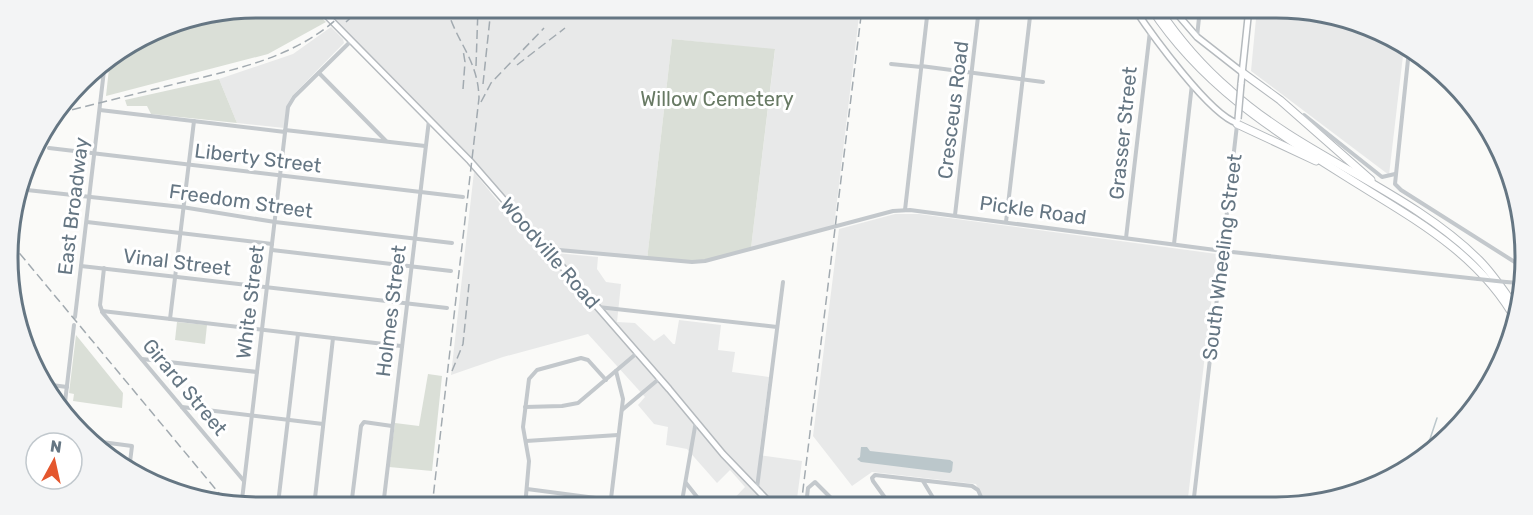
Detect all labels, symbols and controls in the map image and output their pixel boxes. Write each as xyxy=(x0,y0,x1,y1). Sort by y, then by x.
street label: Cresceus Road xyxy=(933,40,973,180)
street label: Grasser Street xyxy=(1104,65,1142,201)
park label: Willow Cemetery xyxy=(640,87,794,111)
street label: East Broadway xyxy=(53,136,93,276)
street label: Liberty Street xyxy=(193,138,323,178)
street label: South Wheeling Street xyxy=(1197,152,1247,362)
street label: Freedom Street xyxy=(167,179,315,223)
street label: Pickle Road xyxy=(978,191,1088,229)
street label: Woodville Road xyxy=(495,192,605,314)
street label: Vinal Street xyxy=(122,243,233,281)
street label: White Street xyxy=(231,243,269,360)
street label: Holmes Street xyxy=(371,244,411,378)
street label: Girard Street xyxy=(138,334,233,440)
north arrow xyxy=(24,431,84,491)
text: N xyxy=(49,436,63,457)

